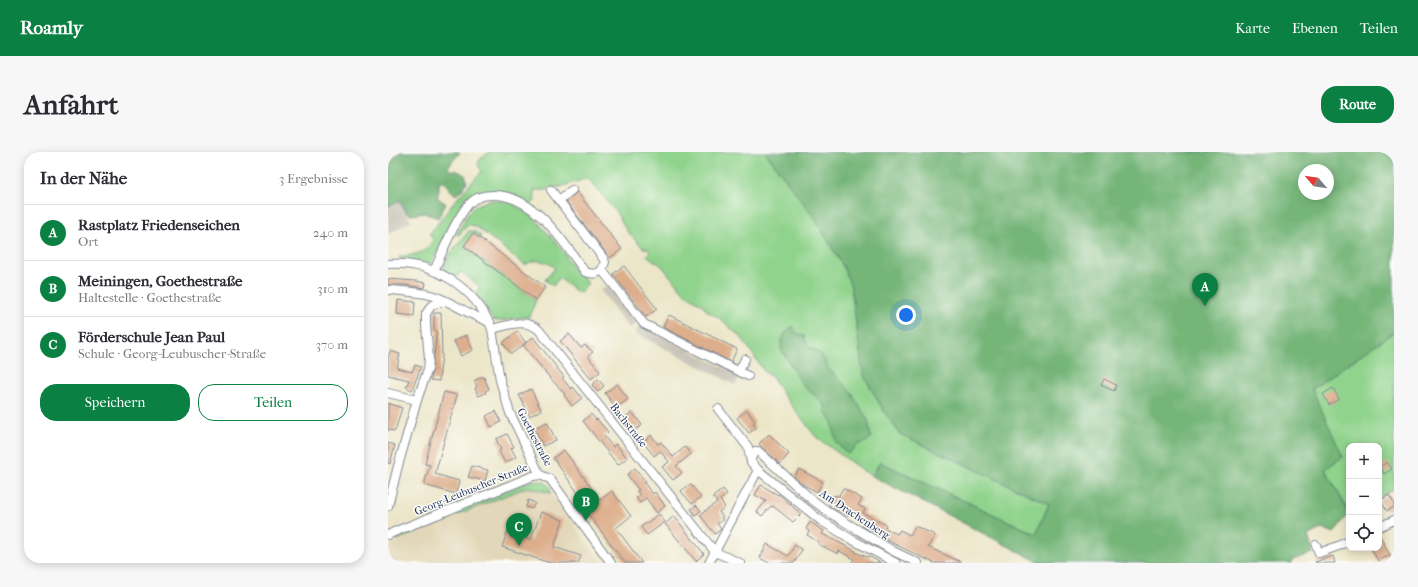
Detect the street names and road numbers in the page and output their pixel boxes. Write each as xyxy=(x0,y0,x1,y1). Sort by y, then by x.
street label: Bachstraße xyxy=(607,401,650,450)
street label: Goethestraße xyxy=(514,406,555,469)
street label: Georg-Leubuscher-Straße xyxy=(413,461,530,518)
street label: Am Drachenberg xyxy=(816,486,892,542)

